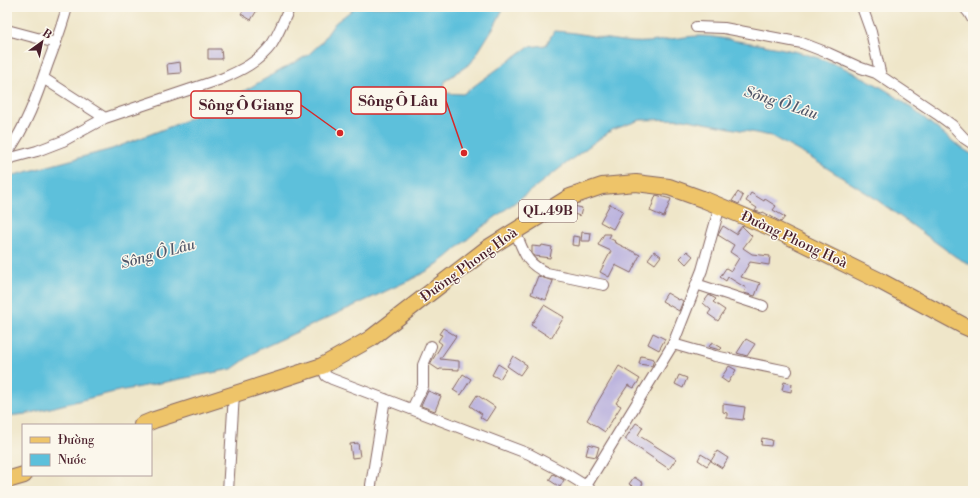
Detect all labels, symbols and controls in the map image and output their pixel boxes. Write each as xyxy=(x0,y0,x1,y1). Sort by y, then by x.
north arrow xyxy=(22,22,62,62)
text: B xyxy=(40,26,54,43)
water label: Sông Ô Lâu xyxy=(742,81,821,124)
callout: Sông Ô Lâu xyxy=(351,87,446,114)
callout: Sông Ô Giang xyxy=(191,91,301,118)
text: Sông Ô Lâu xyxy=(358,91,439,111)
text: Sông Ô Giang xyxy=(199,95,294,115)
road number: QL.49B xyxy=(519,200,577,222)
street label: Đường Phong Hoà xyxy=(738,207,851,273)
street label: Đường Phong Hoà xyxy=(417,223,522,306)
water label: Sông Ô Lâu xyxy=(118,234,198,273)
legend xyxy=(22,424,152,476)
text: Đường xyxy=(58,433,95,448)
text: Nước xyxy=(58,453,86,468)

